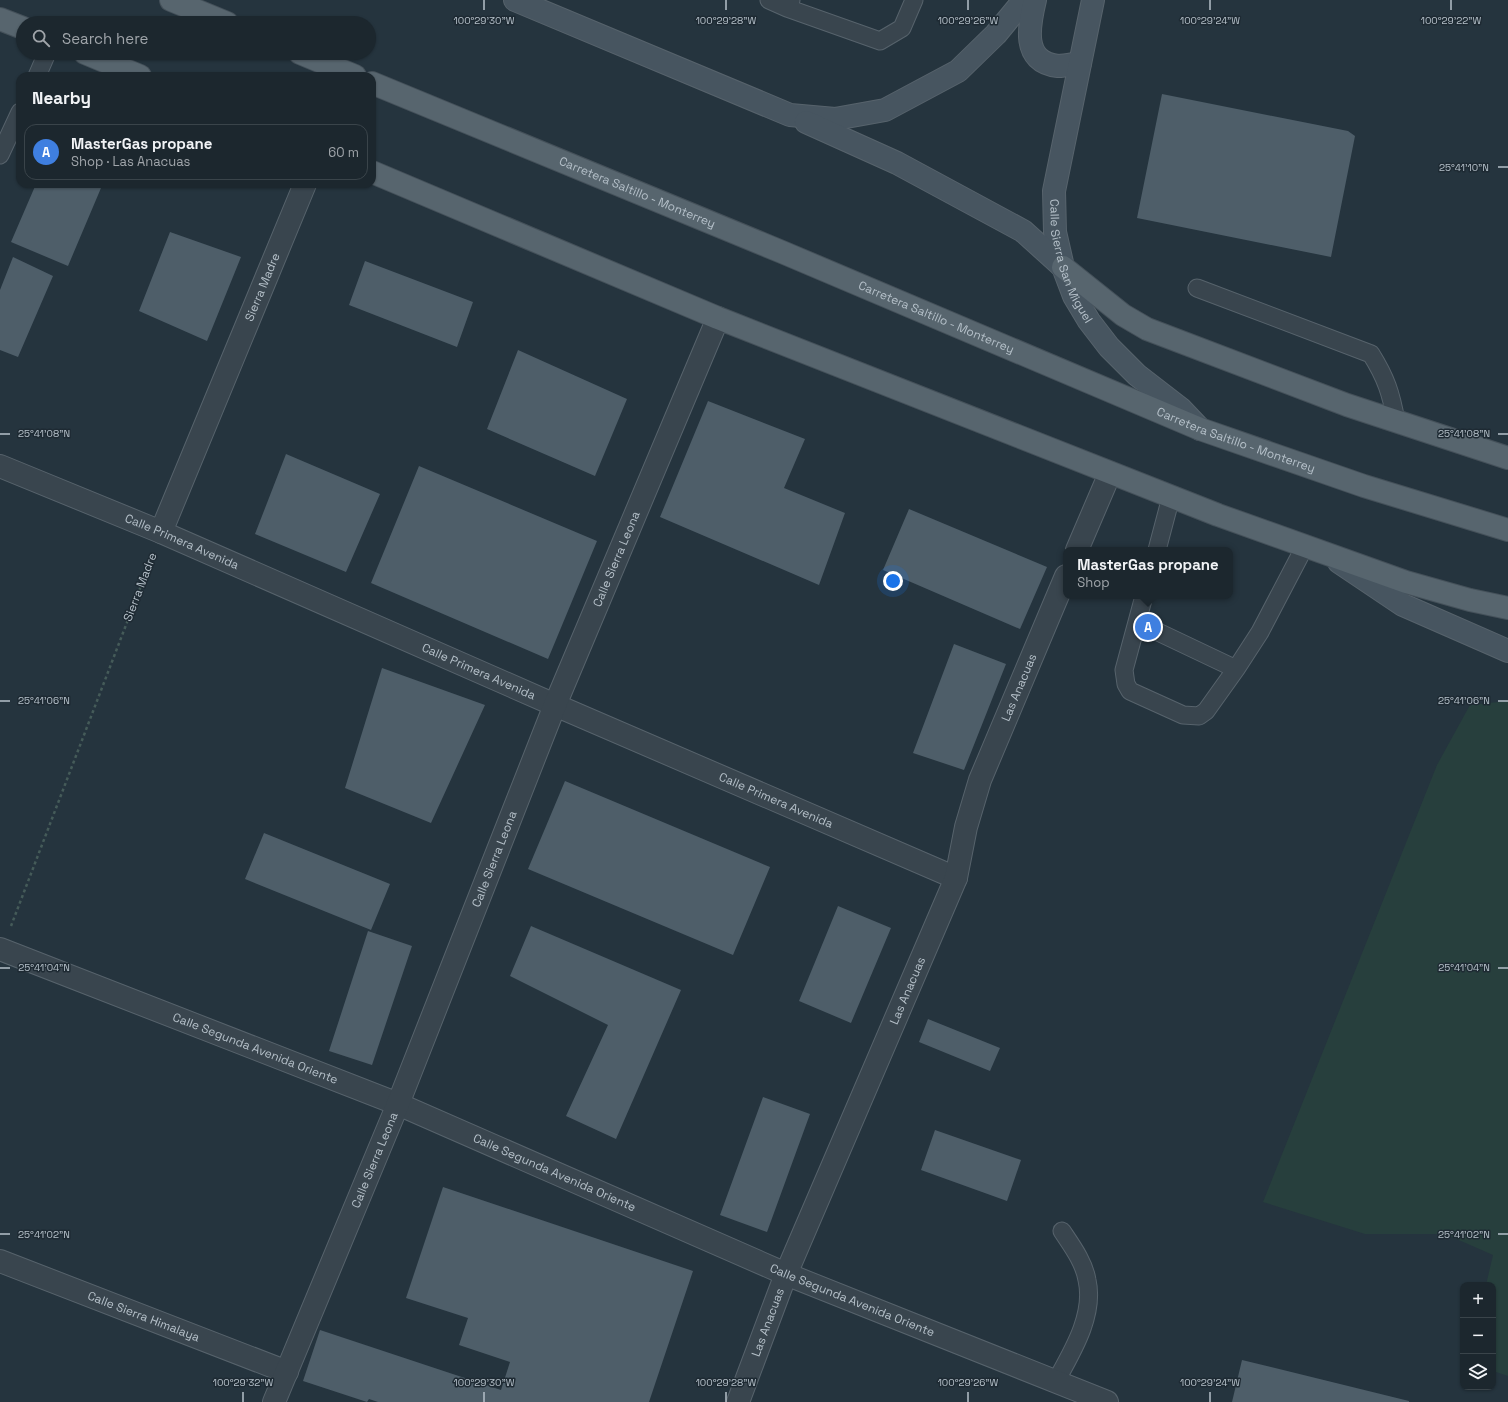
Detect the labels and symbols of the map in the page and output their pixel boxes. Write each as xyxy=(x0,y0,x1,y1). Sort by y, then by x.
text: 100°29'30"W xyxy=(454,14,515,27)
text: 100°29'28"W xyxy=(696,14,757,27)
text: 100°29'26"W xyxy=(938,14,999,27)
text: 100°29'24"W xyxy=(1180,14,1240,27)
text: 100°29'22"W xyxy=(1421,14,1481,27)
street label: Carretera Saltillo - Monterrey xyxy=(557,153,718,232)
text: 25°41'10"N xyxy=(1439,161,1489,174)
street label: Calle Sierra San Miguel xyxy=(1046,199,1096,326)
street label: Sierra Madre xyxy=(241,251,284,324)
street label: Carretera Saltillo - Monterrey xyxy=(856,277,1017,357)
street label: Carretera Saltillo - Monterrey xyxy=(1154,404,1317,476)
text: 25°41'08"N xyxy=(18,427,70,440)
text: 25°41'08"N xyxy=(1438,427,1490,440)
street label: Calle Sierra Leona xyxy=(589,509,644,609)
street label: Calle Primera Avenida xyxy=(122,510,242,573)
street label: Sierra Madre xyxy=(120,550,160,624)
your location xyxy=(883,571,903,591)
pin: A xyxy=(1135,612,1161,642)
street label: Calle Primera Avenida xyxy=(419,640,538,704)
street label: Las Anacuas xyxy=(998,651,1040,724)
text: 25°41'06"N xyxy=(18,694,70,707)
text: 25°41'06"N xyxy=(1438,694,1490,707)
street label: Calle Primera Avenida xyxy=(716,769,836,832)
street label: Calle Sierra Leona xyxy=(468,808,521,910)
street label: Las Anacuas xyxy=(886,954,929,1027)
text: 25°41'04"N xyxy=(18,961,70,974)
text: 25°41'04"N xyxy=(1438,961,1490,974)
street label: Calle Segunda Avenida Oriente xyxy=(170,1009,340,1088)
street label: Calle Sierra Leona xyxy=(348,1110,402,1210)
street label: Calle Segunda Avenida Oriente xyxy=(471,1130,638,1215)
text: 25°41'02"N xyxy=(18,1228,70,1241)
text: 25°41'02"N xyxy=(1438,1228,1490,1241)
street label: Calle Segunda Avenida Oriente xyxy=(767,1260,937,1340)
street label: Las Anacuas xyxy=(748,1286,788,1359)
street label: Calle Sierra Himalaya xyxy=(85,1288,202,1346)
text: 100°29'32"W xyxy=(213,1376,274,1389)
text: 100°29'30"W xyxy=(454,1376,515,1389)
text: 100°29'28"W xyxy=(696,1376,757,1389)
text: 100°29'26"W xyxy=(938,1376,999,1389)
text: 100°29'24"W xyxy=(1180,1376,1240,1389)

